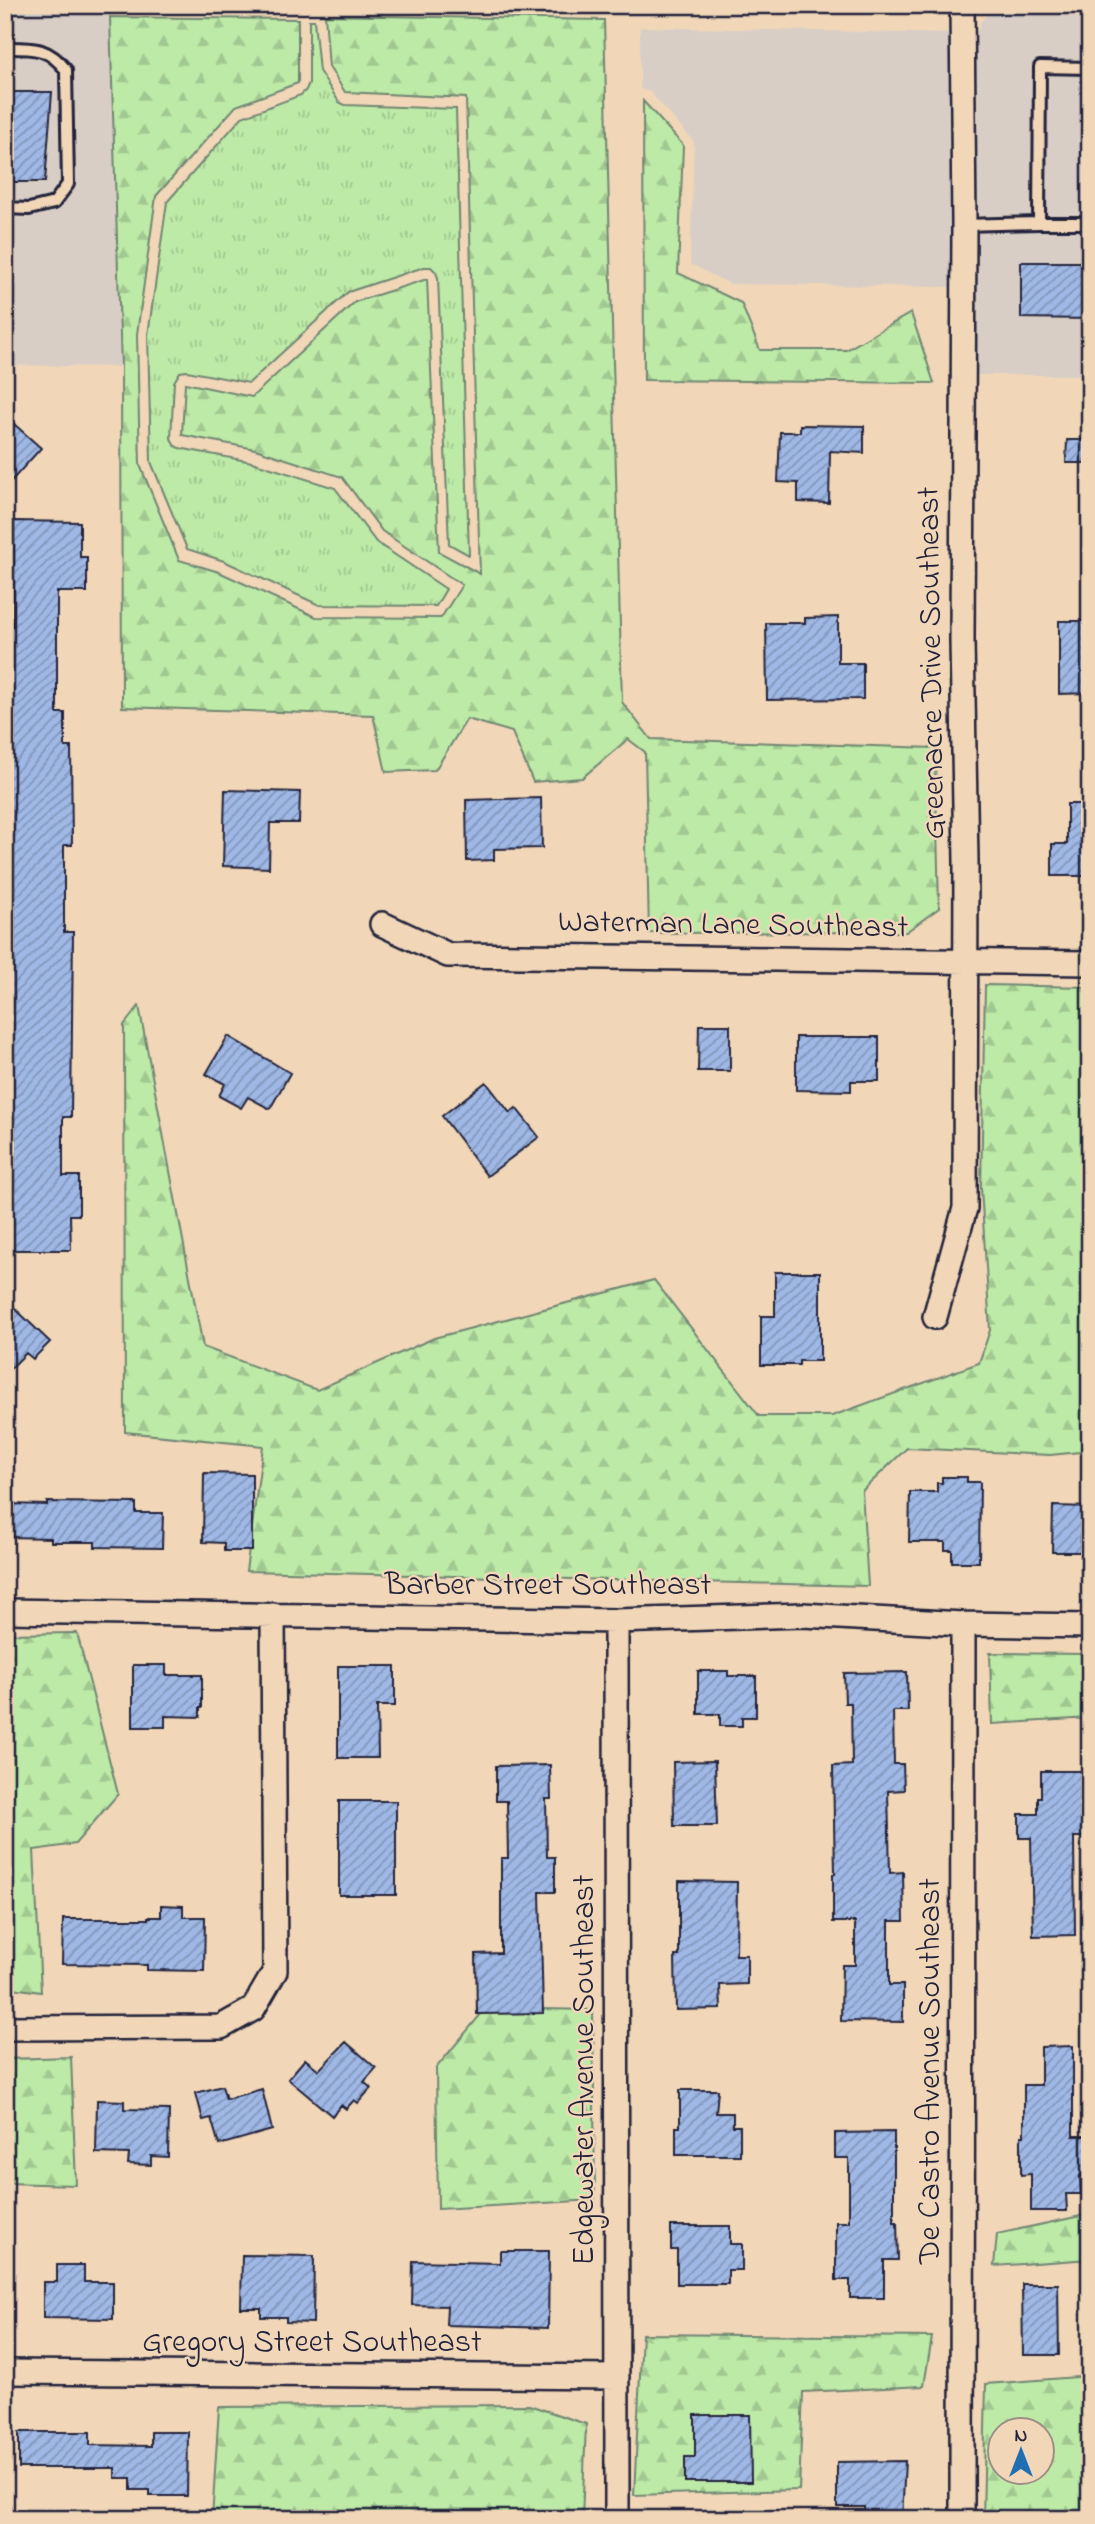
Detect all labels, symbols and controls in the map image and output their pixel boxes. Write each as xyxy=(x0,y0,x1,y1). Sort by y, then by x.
street label: Greenacre Drive Southeast xyxy=(906,486,960,840)
street label: Waterman Lane Southeast xyxy=(558,899,909,953)
street label: Barber Street Southeast xyxy=(384,1563,712,1610)
street label: Edgewater Avenue Southeast xyxy=(562,1874,609,2266)
street label: De Castro Avenue Southeast xyxy=(908,1878,955,2265)
street label: Gregory Street Southeast xyxy=(142,2320,482,2367)
north arrow xyxy=(986,2416,1056,2486)
text: N xyxy=(1015,2423,1028,2450)

